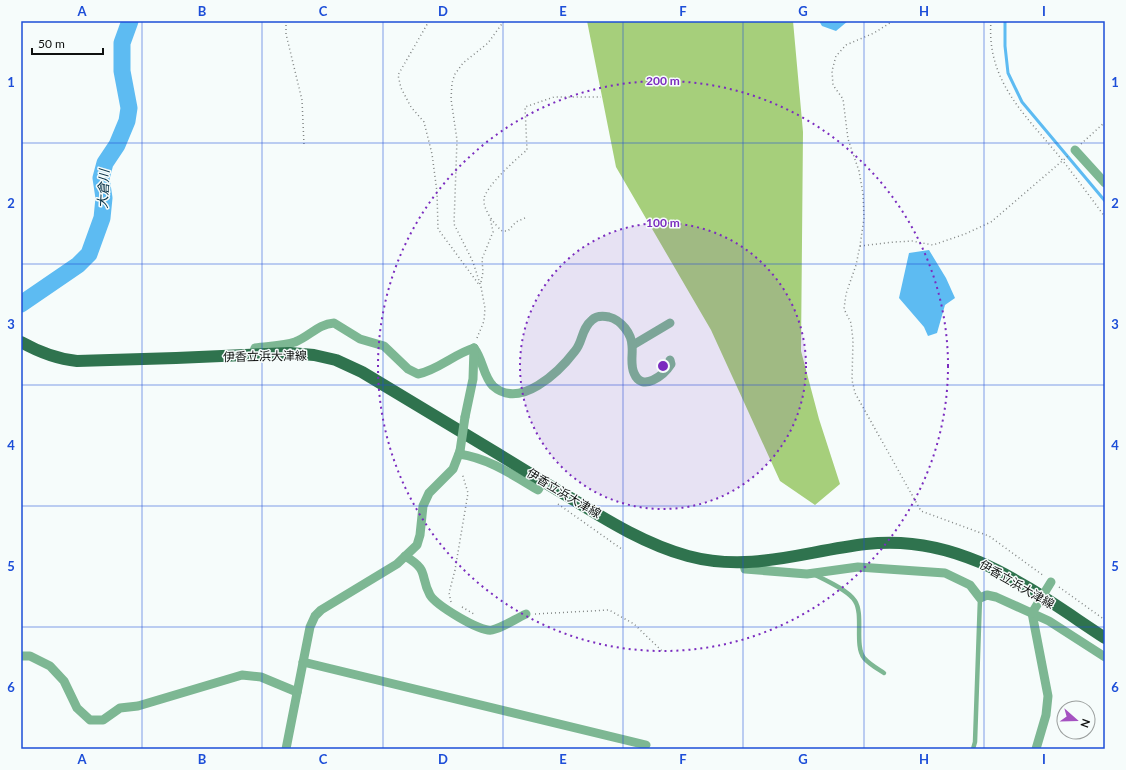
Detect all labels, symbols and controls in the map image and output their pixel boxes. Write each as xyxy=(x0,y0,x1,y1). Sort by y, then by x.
text: A xyxy=(76,3,87,19)
text: B xyxy=(198,3,207,19)
text: C xyxy=(319,3,328,19)
text: D xyxy=(438,3,448,19)
text: E xyxy=(559,3,567,19)
text: F xyxy=(679,3,687,19)
text: G xyxy=(798,3,808,19)
text: H xyxy=(919,3,929,19)
text: I xyxy=(1042,3,1046,19)
scale bar xyxy=(32,30,103,56)
text: 50 m xyxy=(38,36,65,51)
text: 200 m xyxy=(646,73,680,88)
text: 1 xyxy=(7,74,15,90)
text: 1 xyxy=(1111,74,1119,90)
water label: 大倉川 xyxy=(94,167,112,209)
text: 2 xyxy=(7,195,15,211)
text: 2 xyxy=(1111,195,1119,211)
text: 100 m xyxy=(646,215,680,230)
text: 3 xyxy=(7,316,15,332)
text: 3 xyxy=(1111,316,1119,332)
street label: 伊香立浜大津線 xyxy=(223,348,307,364)
centre of rings xyxy=(656,359,670,373)
text: 4 xyxy=(7,437,15,453)
text: 4 xyxy=(1111,437,1119,453)
street label: 伊香立浜大津線 xyxy=(524,465,604,521)
street label: 伊香立浜大津線 xyxy=(977,557,1057,611)
text: 5 xyxy=(7,558,15,574)
text: 5 xyxy=(1111,558,1119,574)
text: 6 xyxy=(7,679,15,695)
text: 6 xyxy=(1111,679,1119,695)
north arrow xyxy=(1056,700,1096,740)
text: N xyxy=(1078,717,1093,730)
text: A xyxy=(76,751,87,767)
text: B xyxy=(198,751,207,767)
text: C xyxy=(319,751,328,767)
text: D xyxy=(438,751,448,767)
text: E xyxy=(559,751,567,767)
text: F xyxy=(679,751,687,767)
text: G xyxy=(798,751,808,767)
text: H xyxy=(919,751,929,767)
text: I xyxy=(1042,751,1046,767)

